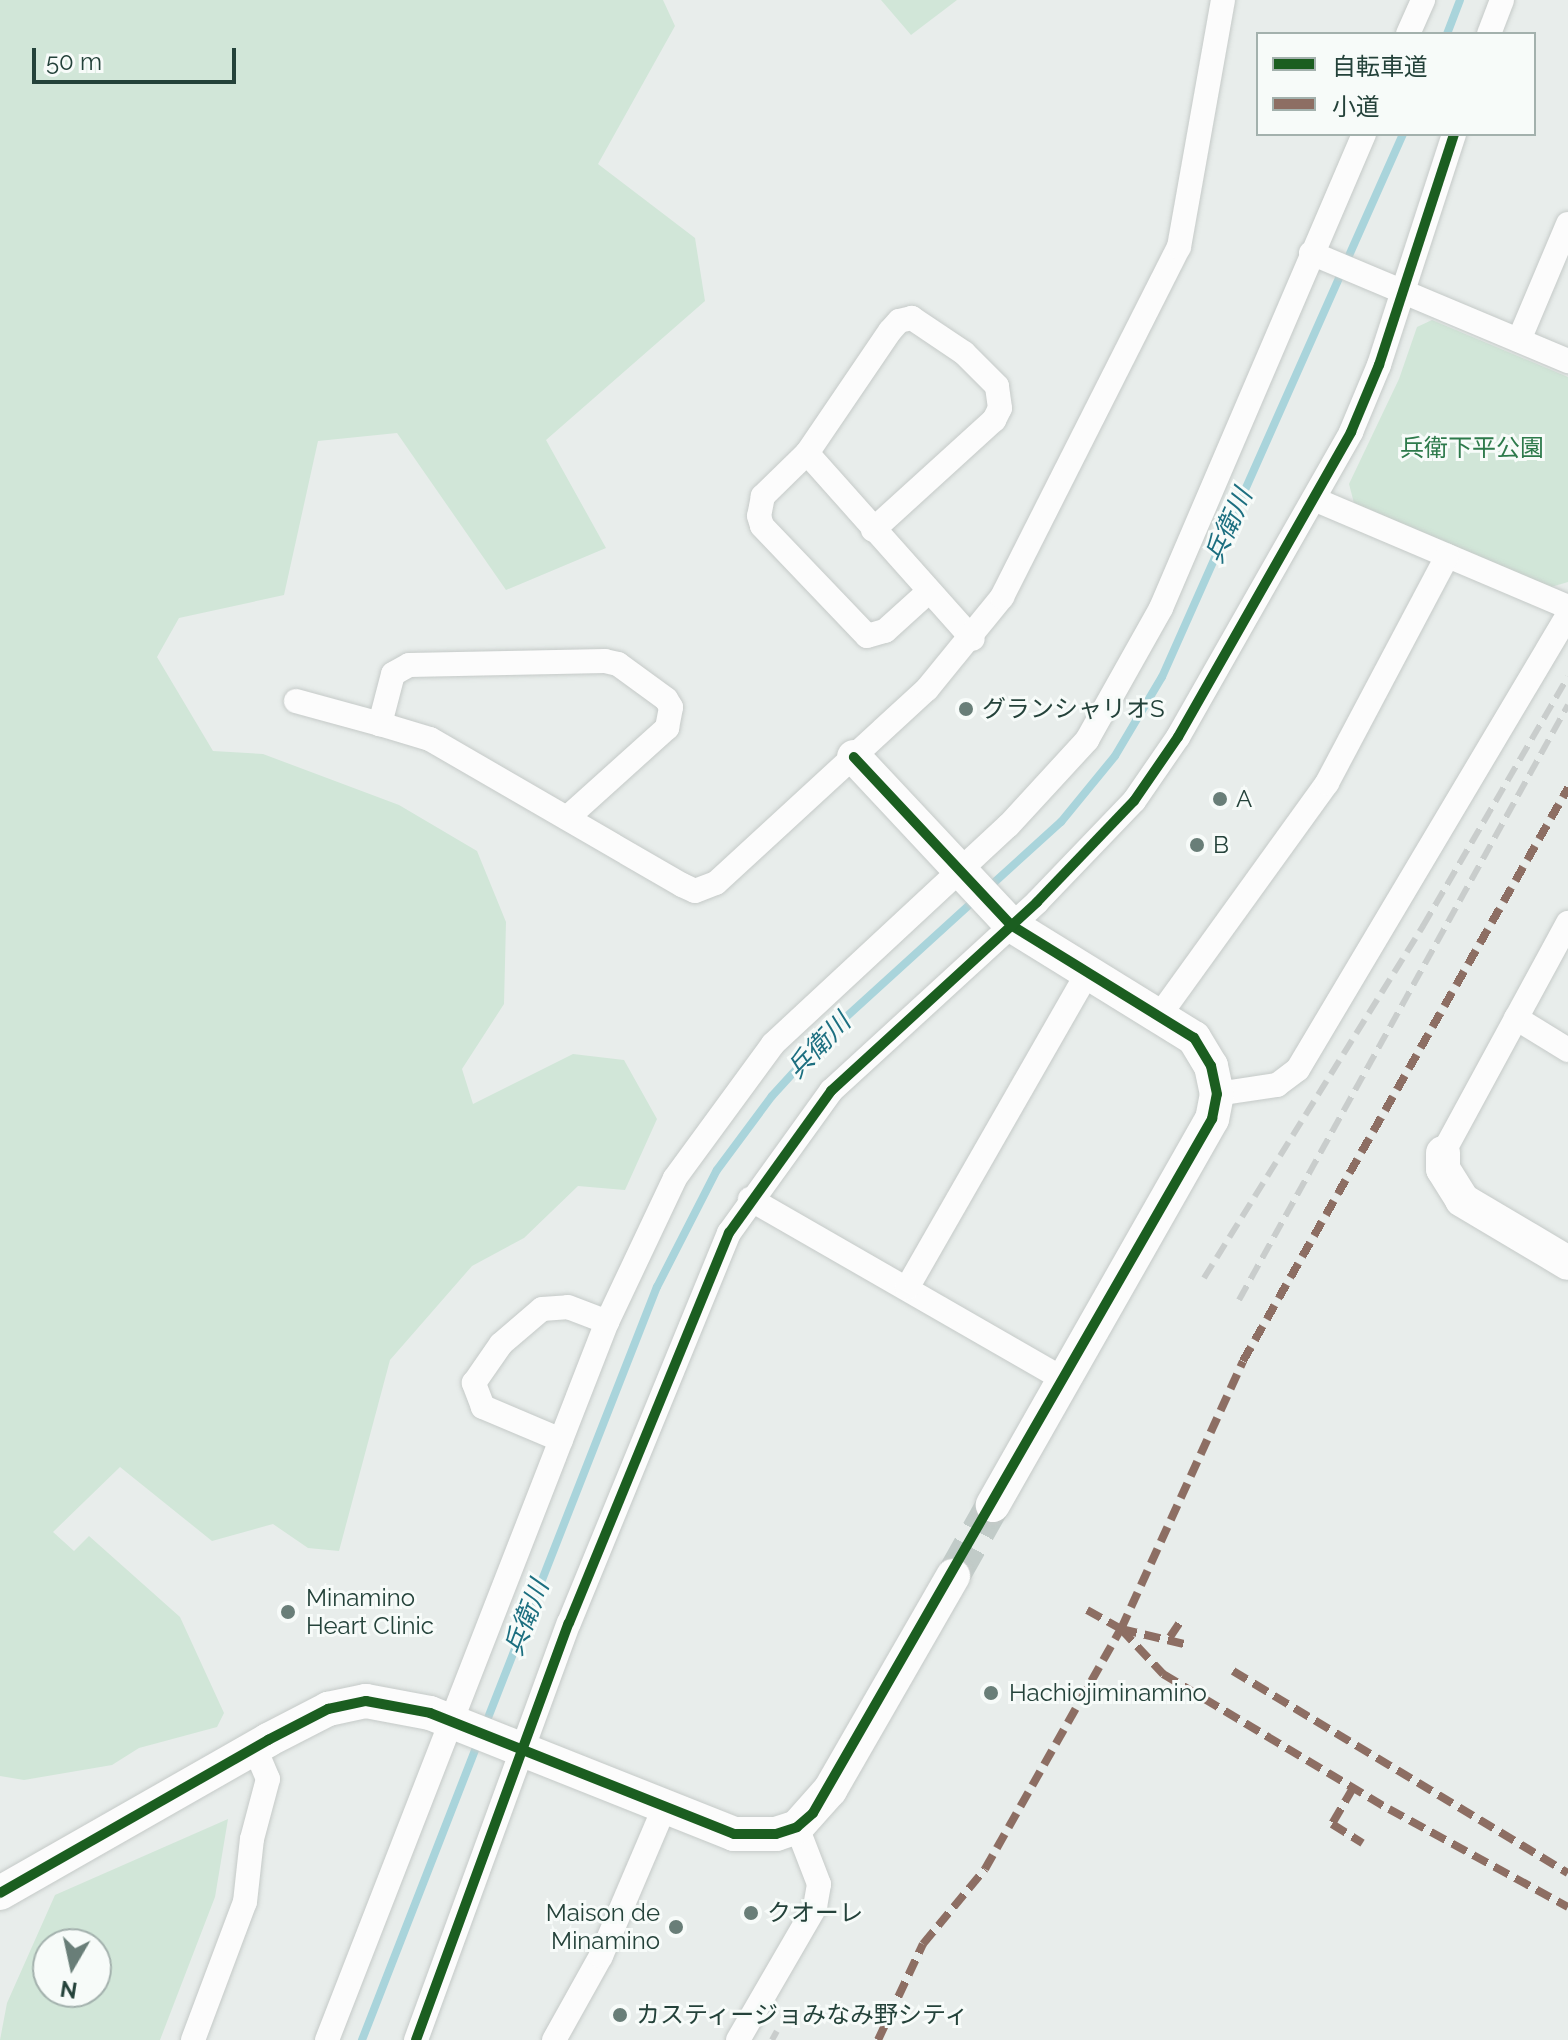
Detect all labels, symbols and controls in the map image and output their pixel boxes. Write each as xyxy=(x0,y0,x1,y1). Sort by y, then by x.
scale bar xyxy=(36,32,240,82)
legend xyxy=(1256,32,1536,136)
text: 50 m xyxy=(46,47,102,76)
text: 自転車道 xyxy=(1332,52,1428,81)
text: 小道 xyxy=(1332,92,1380,121)
park label: 兵衛下平公園 xyxy=(1400,434,1544,462)
water label: 兵衛川 xyxy=(1199,484,1259,568)
place label: グランシャリオS xyxy=(982,695,1165,723)
marker: グランシャリオS xyxy=(957,700,975,718)
place label: A xyxy=(1236,785,1252,813)
marker: A xyxy=(1211,790,1229,808)
place label: B xyxy=(1213,831,1229,859)
marker: B xyxy=(1188,836,1206,854)
water label: 兵衛川 xyxy=(781,1007,857,1085)
water label: 兵衛川 xyxy=(498,1576,556,1660)
place label: Minamino Heart Clinic xyxy=(306,1584,434,1640)
marker: Minamino Heart Clinic xyxy=(277,1601,299,1623)
place label: Hachiojiminamino xyxy=(1009,1679,1207,1707)
marker: Hachiojiminamino xyxy=(980,1682,1002,1704)
place label: Maison de Minamino xyxy=(546,1899,660,1955)
place label: クオーレ xyxy=(767,1899,863,1927)
marker: クオーレ xyxy=(742,1904,760,1922)
marker: Maison de Minamino xyxy=(667,1918,685,1936)
north arrow xyxy=(32,1928,112,2008)
text: N xyxy=(58,1976,79,2004)
place label: カスティージョみなみ野シティ xyxy=(636,2001,972,2029)
marker: カスティージョみなみ野シティ xyxy=(611,2006,629,2024)

